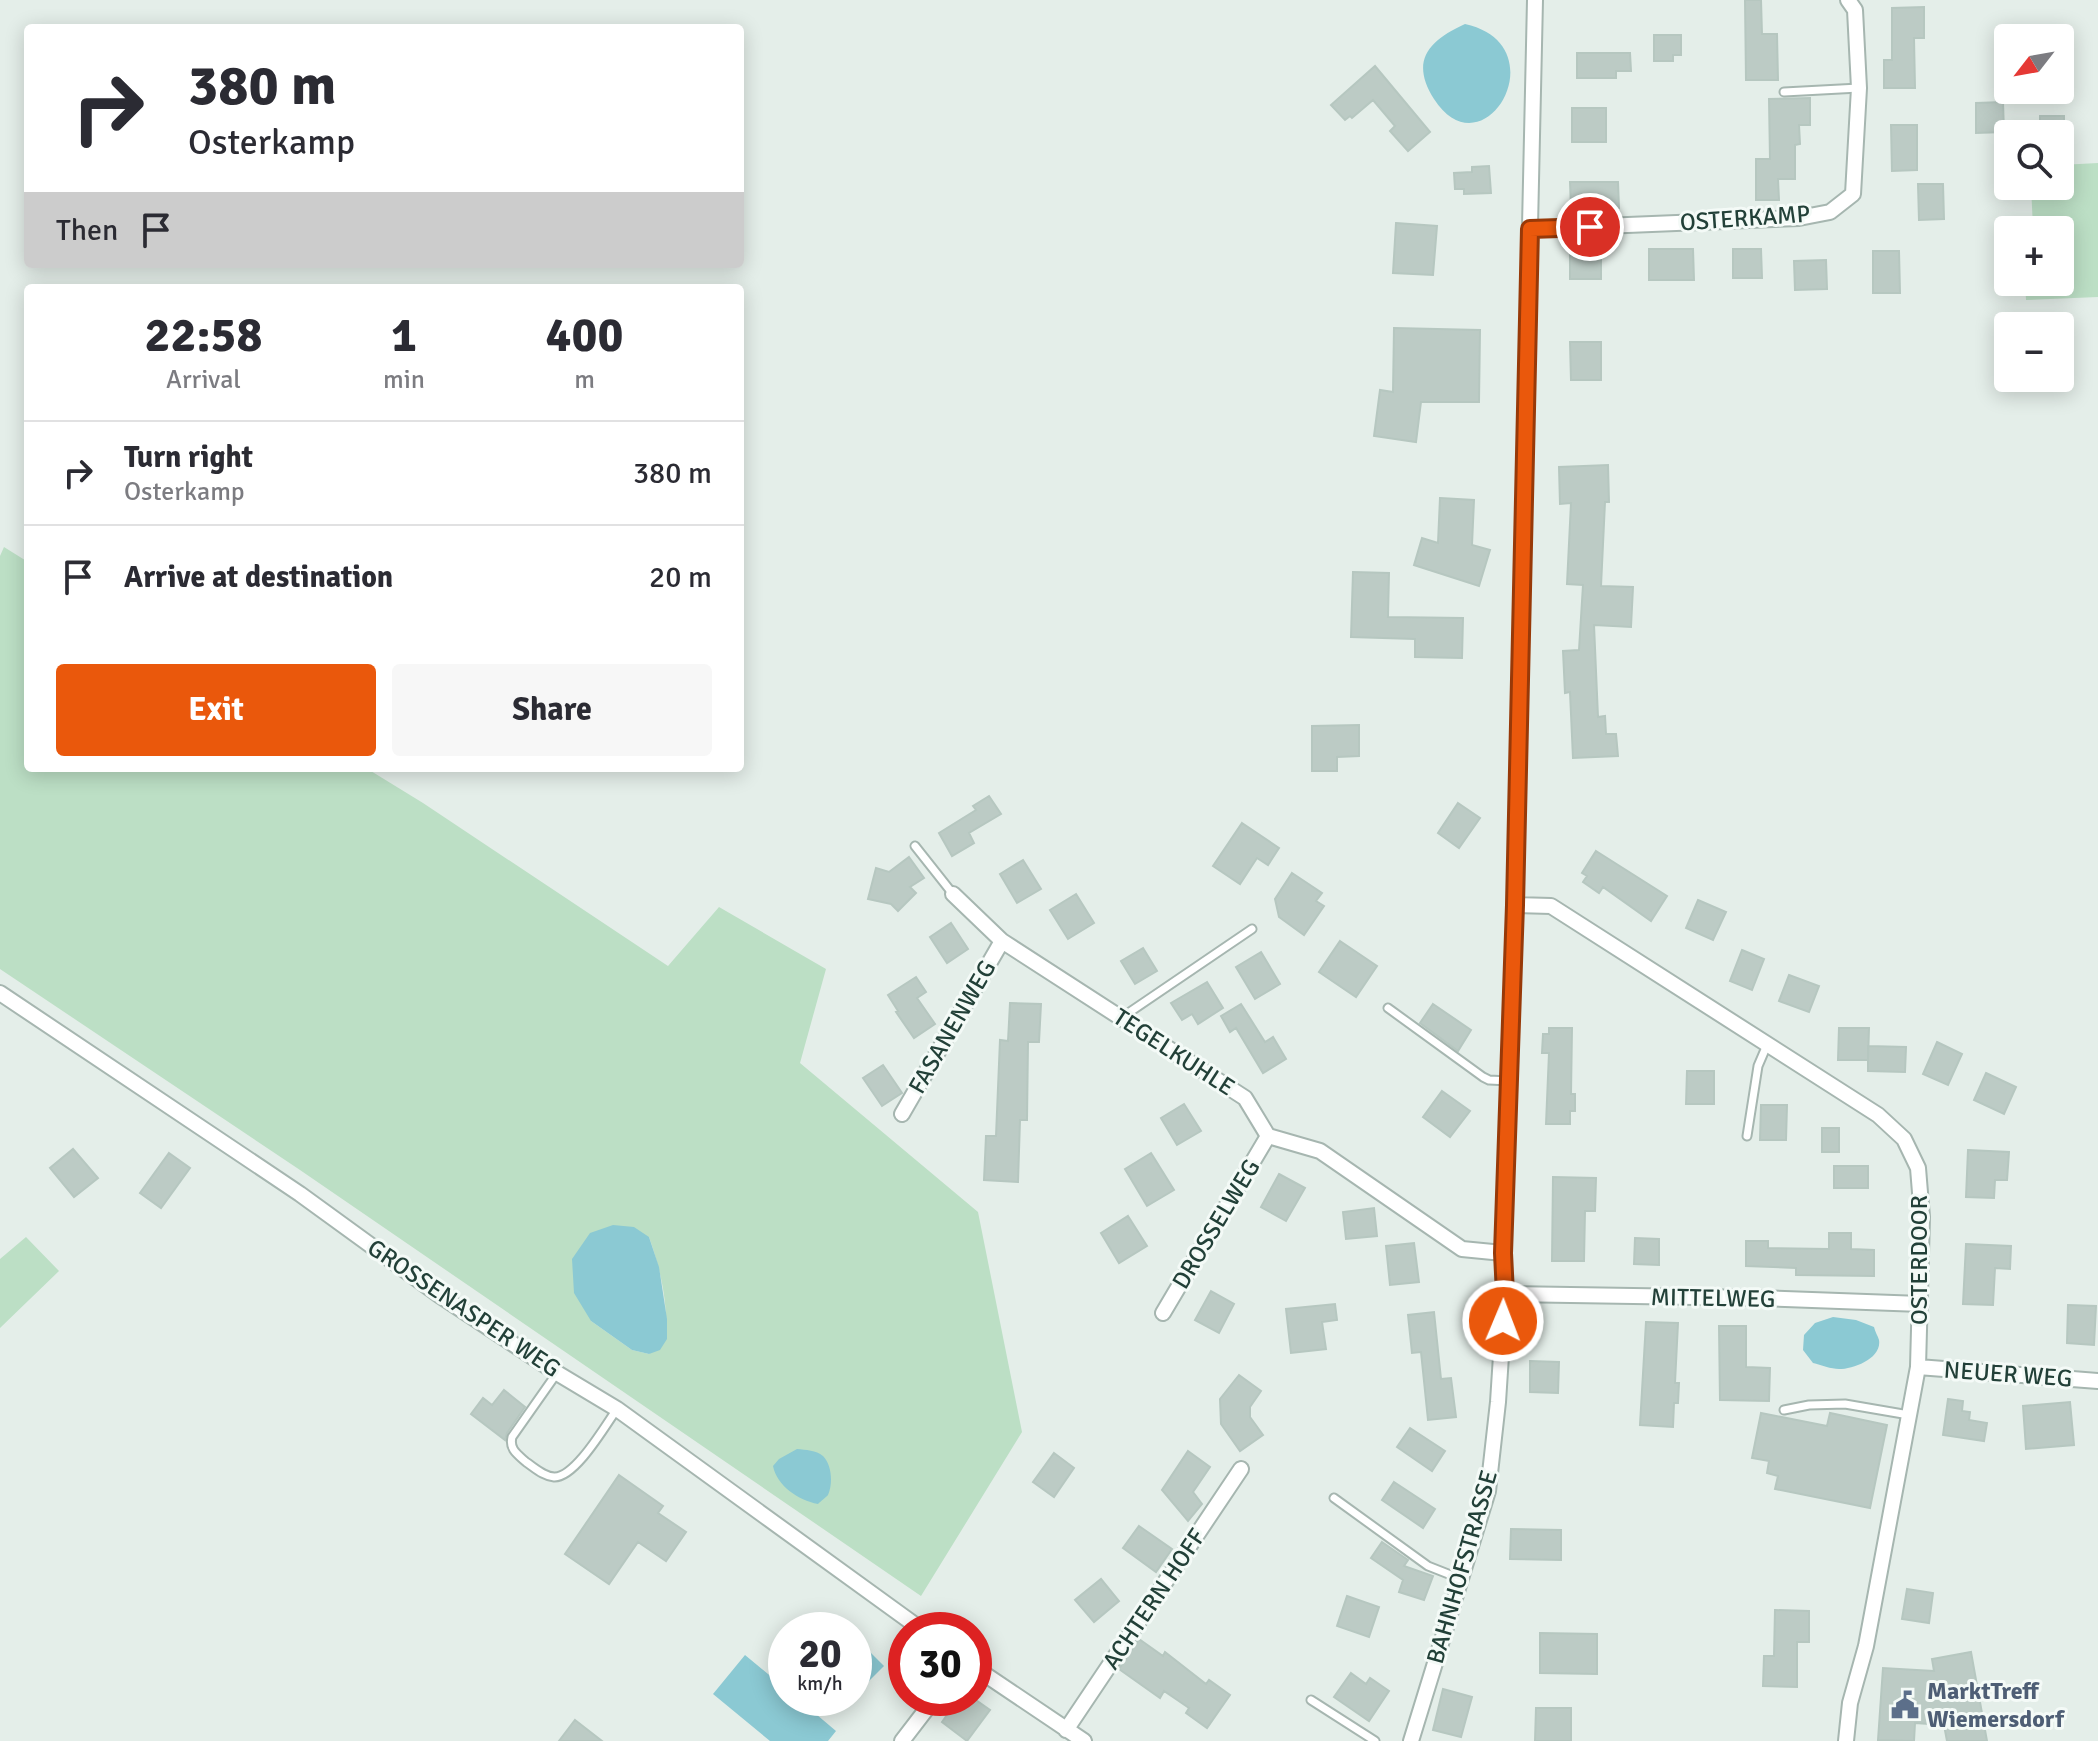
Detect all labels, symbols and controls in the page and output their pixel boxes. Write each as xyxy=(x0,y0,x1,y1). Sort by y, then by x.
north arrow xyxy=(1994,24,2074,104)
map controls xyxy=(1994,24,2074,392)
text: 380 m xyxy=(188,51,336,120)
icon: right xyxy=(56,56,160,160)
text: Osterkamp xyxy=(188,120,355,165)
button: search xyxy=(1994,120,2074,200)
pin xyxy=(1556,193,1624,261)
street label: OSTERKAMP xyxy=(1679,198,1811,238)
icon: arrive xyxy=(1568,205,1612,249)
icon: arrive xyxy=(134,208,178,252)
text: Then xyxy=(56,212,118,249)
button: + xyxy=(1994,216,2074,296)
text: 22:58 xyxy=(145,306,262,365)
text: 1 xyxy=(391,306,417,365)
text: 400 xyxy=(546,306,623,365)
button: − xyxy=(1994,312,2074,392)
text: Arrival xyxy=(166,364,241,396)
text: min xyxy=(383,364,425,396)
text: m xyxy=(574,364,595,396)
text: Turn right xyxy=(124,439,253,476)
icon: right xyxy=(56,451,100,495)
text: 380 m xyxy=(633,455,712,492)
text: Osterkamp xyxy=(124,476,245,508)
icon: arrive xyxy=(56,555,100,599)
text: Arrive at destination xyxy=(124,559,393,596)
text: 20 m xyxy=(649,559,712,596)
button: Exit xyxy=(56,664,376,756)
button: Share xyxy=(392,664,712,756)
street label: FASANENWEG xyxy=(902,955,1002,1099)
street label: TEGELKUHLE xyxy=(1108,1002,1240,1102)
street label: DROSSELWEG xyxy=(1166,1154,1266,1294)
street label: OSTERDOOR xyxy=(1904,1195,1934,1325)
street label: GROSSENASPER WEG xyxy=(362,1232,566,1384)
position arrow xyxy=(1461,1279,1545,1363)
street label: MITTELWEG xyxy=(1650,1282,1776,1314)
street label: NEUER WEG xyxy=(1943,1355,2073,1393)
street label: BAHNHOFSTRASSE xyxy=(1420,1467,1504,1667)
street label: ACHTERN HOFF xyxy=(1096,1523,1212,1675)
speed limit sign: 30 xyxy=(888,1612,992,1716)
text: 20 xyxy=(798,1629,842,1679)
text: km/h xyxy=(797,1671,843,1696)
place label: MarktTreff Wiemersdorf xyxy=(1927,1676,2065,1734)
public building icon: MarktTreff Wiemersdorf xyxy=(1890,1690,1920,1720)

